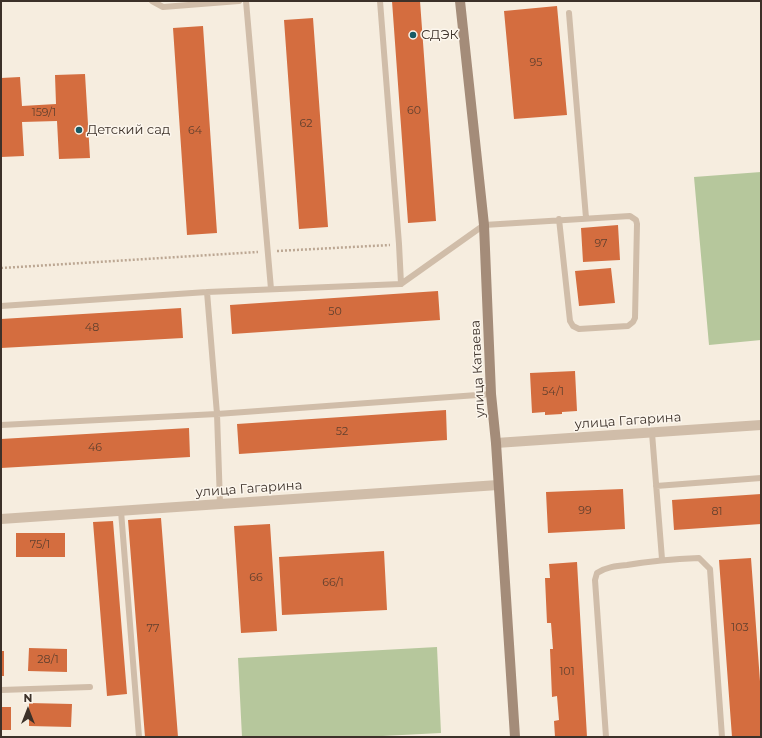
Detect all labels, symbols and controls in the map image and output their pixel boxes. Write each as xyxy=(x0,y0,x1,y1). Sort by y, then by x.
place label: СДЭК xyxy=(421,27,459,43)
marker: СДЭК xyxy=(408,30,418,40)
house number: 95 xyxy=(530,56,542,70)
house number: 60 xyxy=(407,104,421,118)
house number: 159/1 xyxy=(32,106,56,120)
house number: 62 xyxy=(300,117,312,131)
place label: Детский сад xyxy=(87,122,170,138)
house number: 64 xyxy=(188,124,202,138)
marker: Детский сад xyxy=(74,125,84,135)
house number: 97 xyxy=(594,237,608,251)
house number: 50 xyxy=(328,305,342,319)
street label: улица Катаева xyxy=(468,320,488,418)
house number: 48 xyxy=(85,321,99,335)
house number: 54/1 xyxy=(542,385,564,399)
street label: улица Гагарина xyxy=(574,410,682,432)
house number: 52 xyxy=(336,425,348,439)
house number: 46 xyxy=(88,441,102,455)
street label: улица Гагарина xyxy=(195,478,303,500)
house number: 99 xyxy=(578,504,592,518)
house number: 81 xyxy=(712,505,722,519)
house number: 75/1 xyxy=(30,538,50,552)
house number: 66 xyxy=(249,571,263,585)
house number: 66/1 xyxy=(322,576,344,590)
house number: 103 xyxy=(731,621,749,635)
house number: 77 xyxy=(147,622,159,636)
house number: 28/1 xyxy=(37,653,59,667)
house number: 101 xyxy=(559,665,575,679)
north arrow xyxy=(8,690,48,730)
text: N xyxy=(24,691,32,705)

